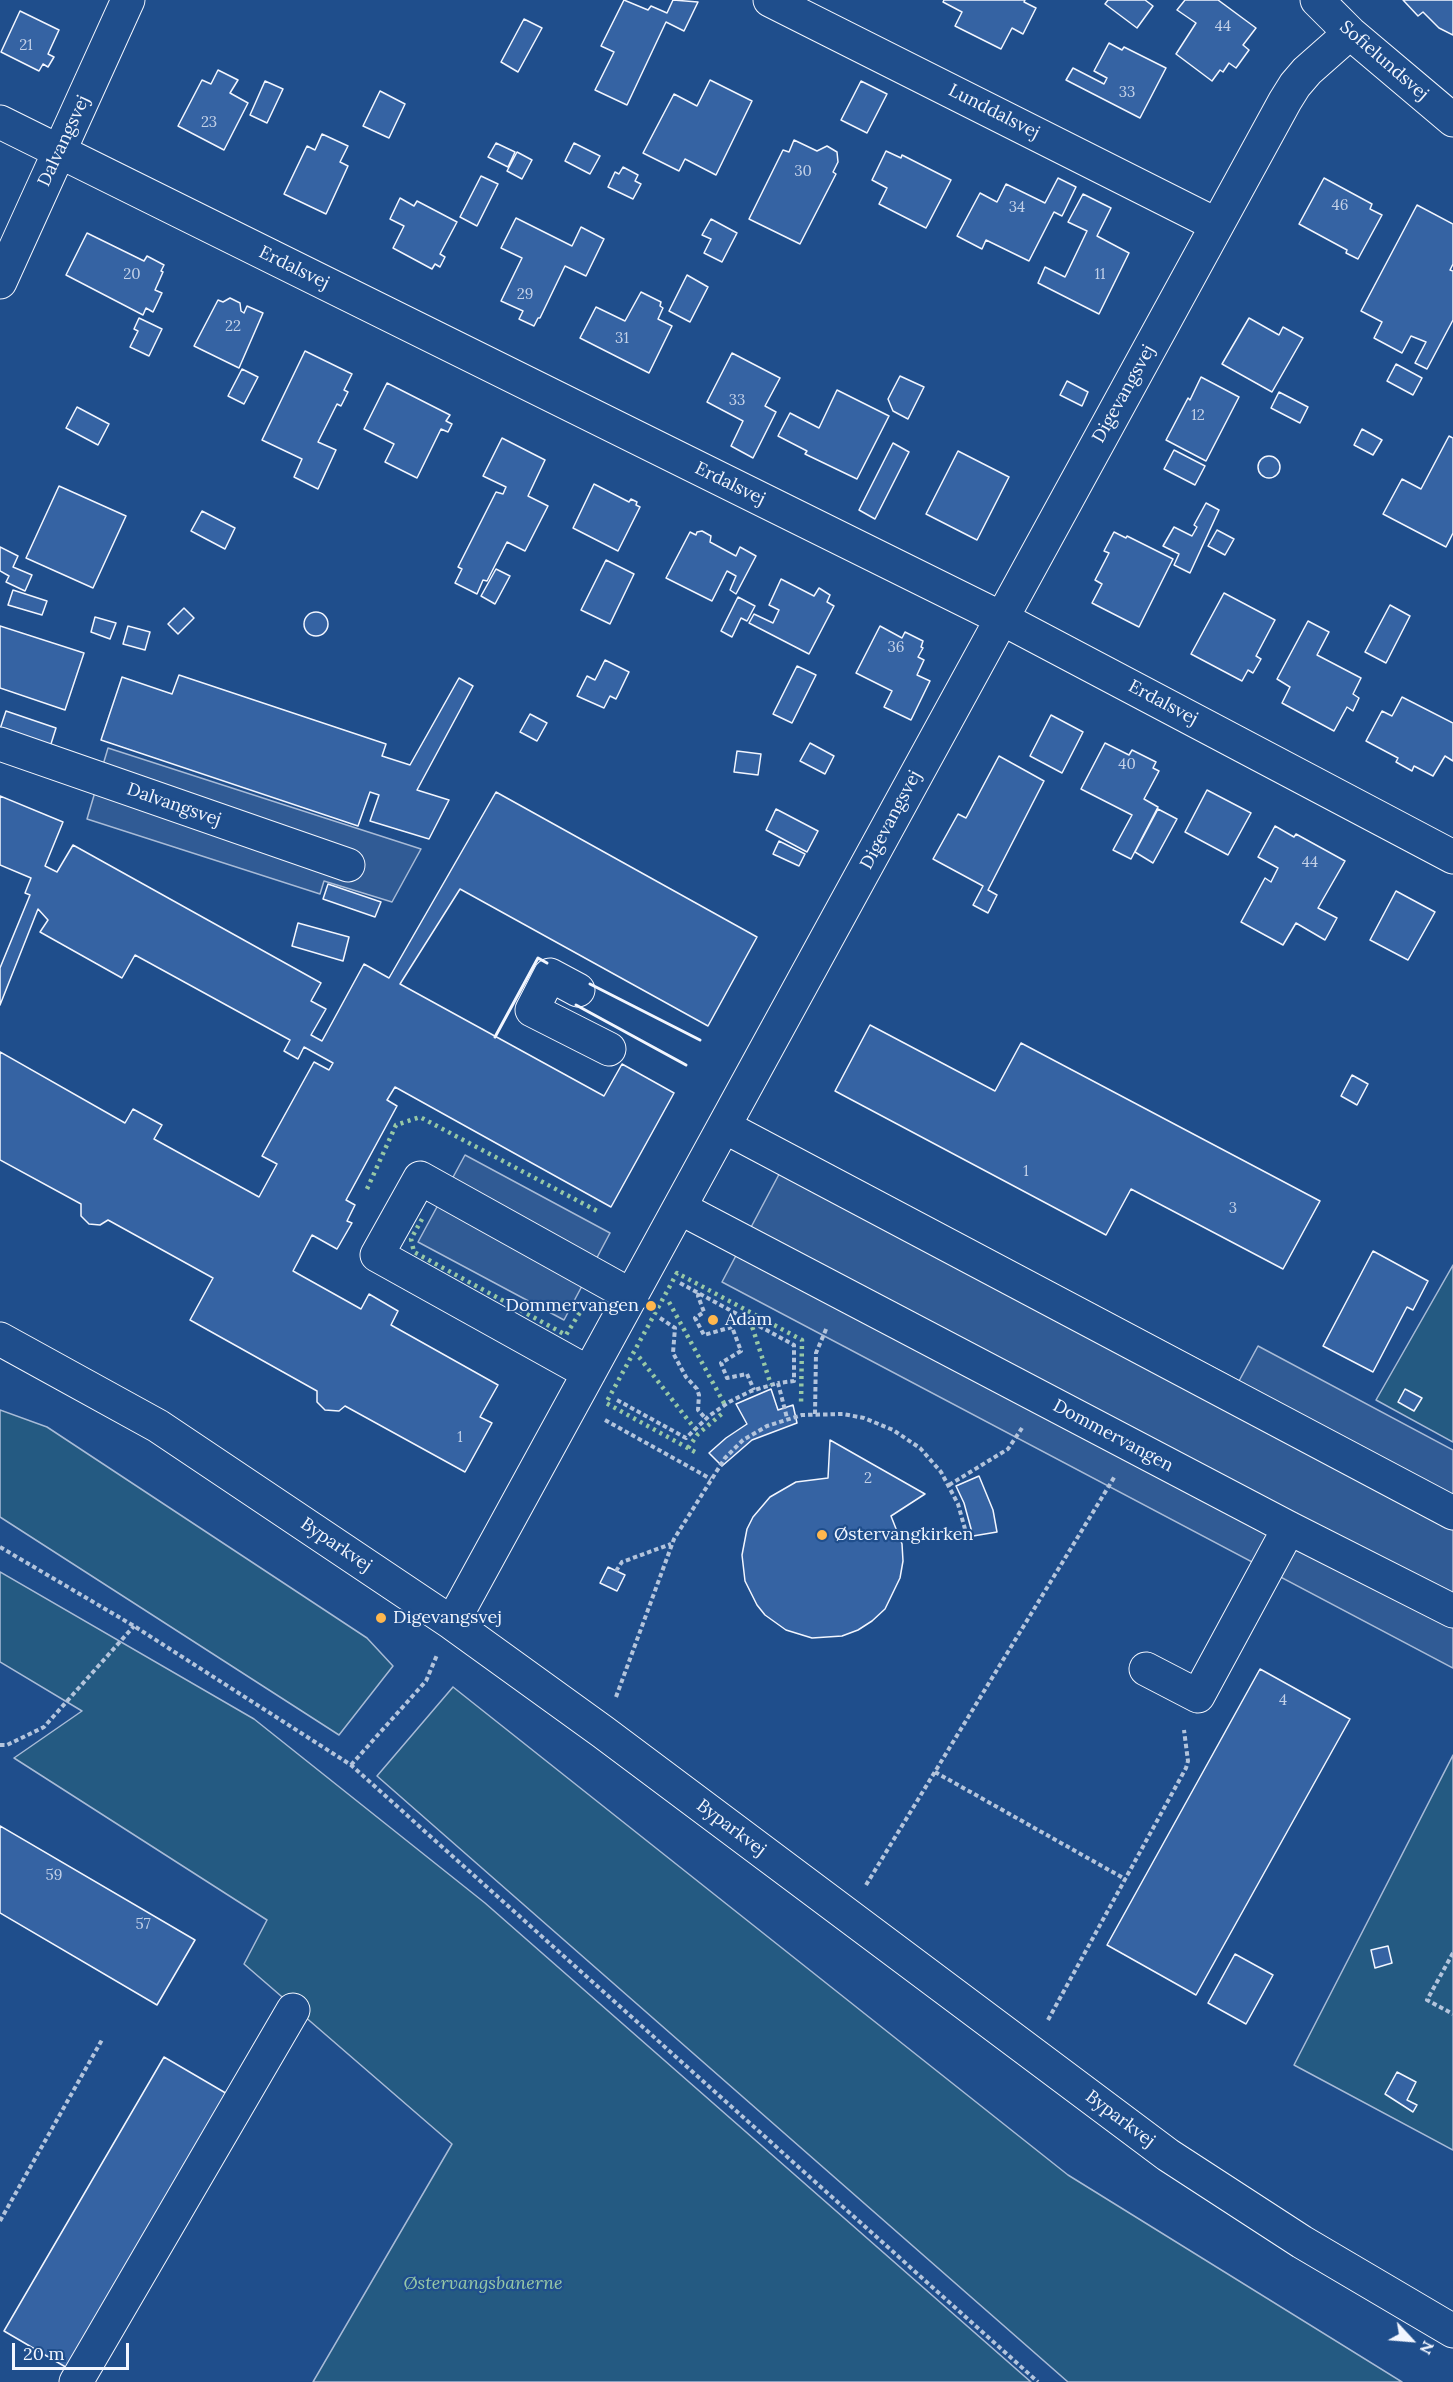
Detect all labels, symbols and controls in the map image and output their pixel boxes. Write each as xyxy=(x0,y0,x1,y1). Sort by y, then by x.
street label: Sofielundsvej xyxy=(1335,17,1433,105)
house number: 44 xyxy=(1215,18,1231,36)
house number: 21 xyxy=(19,37,33,55)
street label: Lunddalsvej xyxy=(945,80,1043,144)
house number: 33 xyxy=(1119,84,1135,102)
street label: Dalvangsvej xyxy=(33,92,95,190)
house number: 23 xyxy=(201,114,217,132)
house number: 30 xyxy=(794,163,812,181)
house number: 46 xyxy=(1332,197,1348,215)
house number: 34 xyxy=(1009,199,1025,217)
street label: Erdalsvej xyxy=(255,242,333,294)
house number: 20 xyxy=(123,266,141,284)
house number: 11 xyxy=(1095,266,1105,284)
house number: 29 xyxy=(517,286,533,304)
house number: 22 xyxy=(225,318,241,336)
house number: 31 xyxy=(615,330,629,348)
street label: Digevangsvej xyxy=(1088,341,1160,447)
house number: 33 xyxy=(729,392,745,410)
house number: 12 xyxy=(1191,407,1205,425)
street label: Erdalsvej xyxy=(691,458,769,510)
house number: 36 xyxy=(887,639,905,657)
street label: Erdalsvej xyxy=(1125,676,1201,730)
house number: 40 xyxy=(1118,756,1136,774)
street label: Digevangsvej xyxy=(856,767,926,873)
street label: Dalvangsvej xyxy=(124,779,224,831)
house number: 44 xyxy=(1302,854,1318,872)
house number: 1 xyxy=(1023,1163,1029,1181)
house number: 3 xyxy=(1229,1200,1237,1218)
place label: Dommervangen xyxy=(506,1295,639,1317)
marker: Dommervangen xyxy=(644,1299,658,1313)
place label: Adam xyxy=(725,1309,772,1331)
marker: Adam xyxy=(706,1313,720,1327)
street label: Dommervangen xyxy=(1049,1395,1177,1477)
house number: 1 xyxy=(457,1429,463,1447)
house number: 2 xyxy=(864,1470,872,1488)
street label: Byparkvej xyxy=(296,1513,376,1577)
place label: Østervangkirken xyxy=(834,1524,973,1546)
marker: Østervangkirken xyxy=(815,1528,829,1542)
place label: Digevangsvej xyxy=(393,1607,502,1629)
marker: Digevangsvej xyxy=(374,1611,388,1625)
house number: 4 xyxy=(1279,1692,1287,1710)
street label: Byparkvej xyxy=(692,1795,770,1861)
house number: 59 xyxy=(46,1867,62,1885)
house number: 57 xyxy=(135,1916,151,1934)
street label: Byparkvej xyxy=(1081,2086,1159,2152)
park label: Østervangsbanerne xyxy=(403,2273,563,2295)
north arrow xyxy=(1381,2310,1441,2370)
scale bar xyxy=(15,2331,132,2369)
text: N xyxy=(1415,2338,1439,2358)
text: 20 m xyxy=(23,2342,65,2365)

